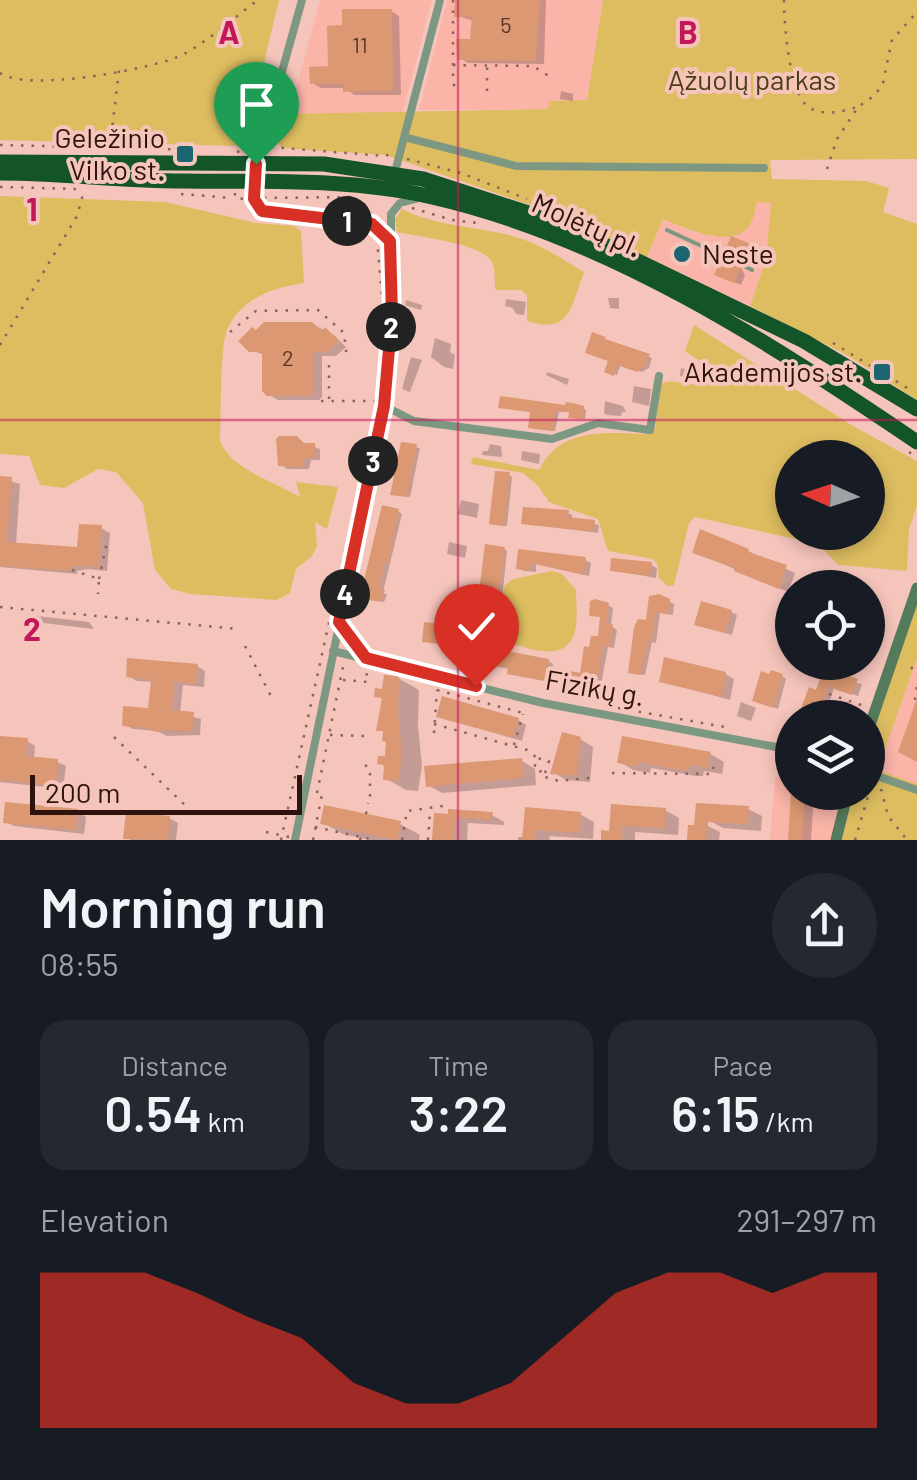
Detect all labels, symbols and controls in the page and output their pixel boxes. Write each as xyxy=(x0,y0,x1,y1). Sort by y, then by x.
house number: 5 xyxy=(500,11,512,37)
text: A xyxy=(218,12,240,50)
text: B xyxy=(678,12,698,50)
house number: 11 xyxy=(352,31,368,57)
pin xyxy=(214,62,299,165)
park label: Ąžuolų parkas xyxy=(668,62,836,96)
icon: arrive xyxy=(229,77,284,132)
place label: Geležinio Vilko st. xyxy=(54,120,165,186)
marker: Geležinio Vilko st. xyxy=(174,143,196,165)
street label: Molėtų pl. xyxy=(527,185,648,263)
text: 1 xyxy=(26,189,38,227)
pin: 1 xyxy=(322,196,372,246)
text: 1 xyxy=(342,204,352,238)
place label: Neste xyxy=(702,236,774,270)
marker: Neste xyxy=(671,243,693,265)
pin: 2 xyxy=(366,302,416,352)
text: 2 xyxy=(383,310,399,344)
house number: 2 xyxy=(282,344,294,370)
place label: Akademijos st. xyxy=(684,354,862,388)
marker: Akademijos st. xyxy=(871,361,893,383)
pin: 3 xyxy=(348,436,398,486)
north arrow xyxy=(775,440,885,550)
map controls xyxy=(775,440,885,810)
text: 3 xyxy=(365,444,381,478)
pin: 4 xyxy=(320,569,370,619)
button: locate xyxy=(775,570,885,680)
text: 4 xyxy=(337,577,353,611)
pin xyxy=(434,584,519,687)
icon: check xyxy=(449,599,504,654)
text: 2 xyxy=(23,609,41,647)
street label: Fizikų g. xyxy=(543,662,647,712)
button: layers xyxy=(775,700,885,810)
scale bar xyxy=(30,770,302,814)
text: 200 m xyxy=(45,775,120,809)
text: Morning run xyxy=(40,873,326,939)
button: share xyxy=(772,873,877,978)
text: 08:55 xyxy=(40,944,119,982)
text: Distance xyxy=(121,1048,228,1082)
text: Time xyxy=(428,1048,489,1082)
text: Pace xyxy=(712,1048,773,1082)
text: 0.54 xyxy=(104,1082,202,1142)
text: 3:22 xyxy=(409,1082,508,1142)
text: 6:15 xyxy=(671,1082,760,1142)
text: km xyxy=(202,1104,245,1138)
text: /km xyxy=(760,1104,814,1138)
text: Elevation xyxy=(40,1200,169,1238)
text: 291–297 m xyxy=(736,1200,877,1238)

